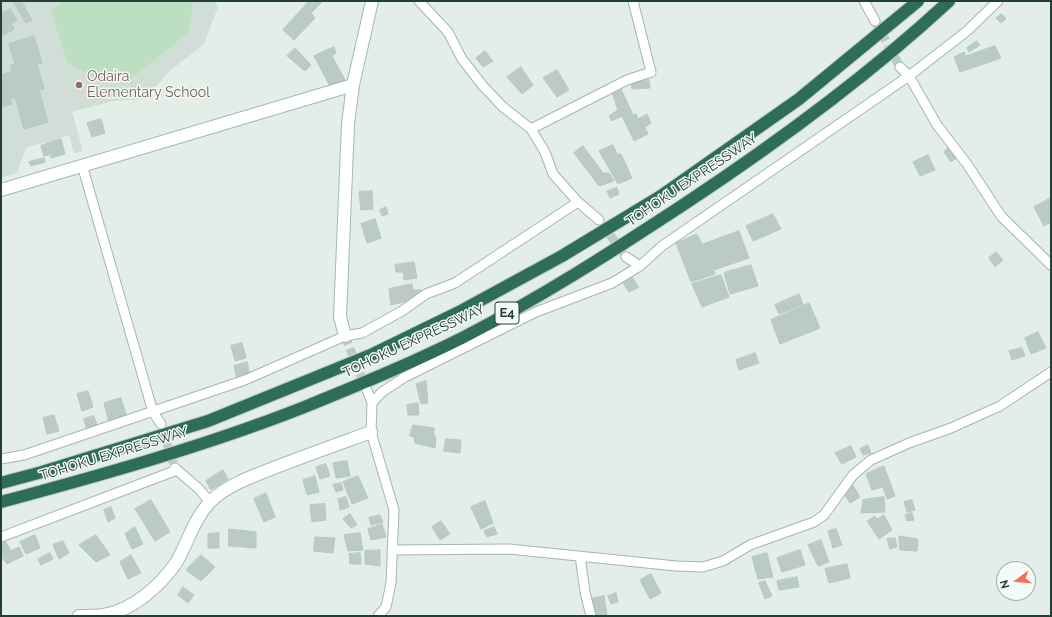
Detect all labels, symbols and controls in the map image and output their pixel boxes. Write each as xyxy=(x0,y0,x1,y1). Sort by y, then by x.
place label: Odaira Elementary School xyxy=(87,69,210,102)
marker: Odaira Elementary School xyxy=(74,80,84,90)
street label: TOHOKU EXPRESSWAY xyxy=(623,130,761,230)
street label: TOHOKU EXPRESSWAY xyxy=(340,301,488,381)
road number: E4 xyxy=(495,302,519,324)
street label: TOHOKU EXPRESSWAY xyxy=(38,423,190,485)
north arrow xyxy=(996,561,1036,601)
text: N xyxy=(998,578,1012,590)

